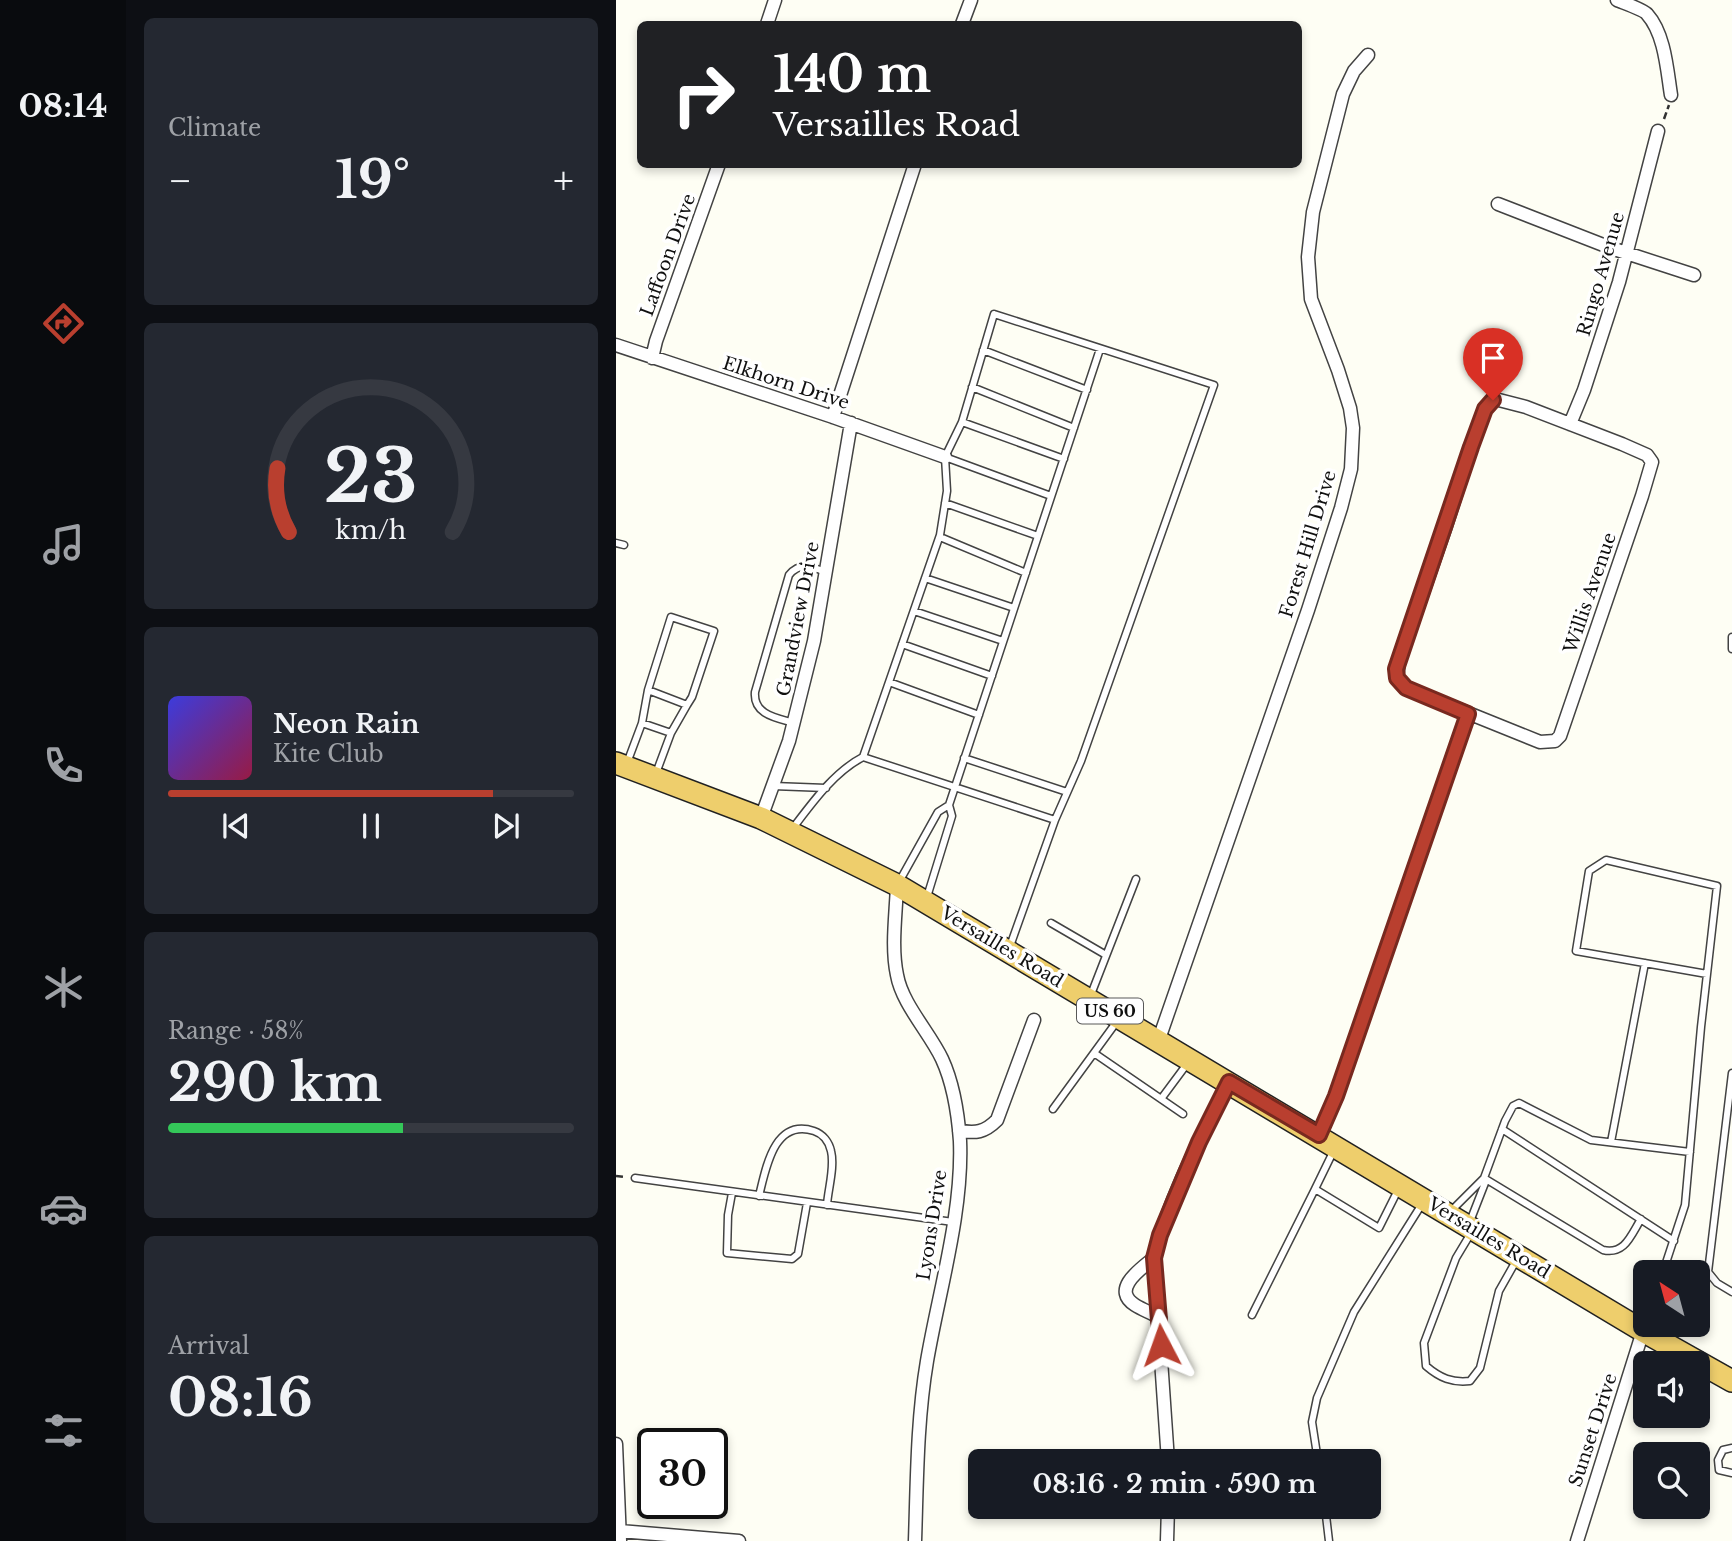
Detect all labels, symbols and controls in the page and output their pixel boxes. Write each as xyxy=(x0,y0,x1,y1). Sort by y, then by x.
text: 140 m xyxy=(773,44,931,105)
icon: right xyxy=(658,49,749,140)
text: 08:14 xyxy=(19,86,107,126)
text: Versailles Road xyxy=(773,105,1020,145)
text: Climate xyxy=(168,114,261,142)
text: 19° xyxy=(335,148,410,212)
text: − xyxy=(168,157,192,204)
text: + xyxy=(553,157,574,204)
street label: Laffoon Drive xyxy=(636,191,700,319)
street label: Ringo Avenue xyxy=(1573,209,1629,339)
icon: directions xyxy=(39,299,88,348)
pin xyxy=(1463,328,1523,400)
icon: arrive xyxy=(1474,339,1512,377)
street label: Elkhorn Drive xyxy=(720,352,852,414)
text: 23 xyxy=(324,431,418,522)
street label: Forest Hill Drive xyxy=(1275,468,1341,620)
text: km/h xyxy=(336,515,406,546)
icon: music xyxy=(39,520,88,569)
street label: Willis Avenue xyxy=(1559,530,1621,657)
street label: Grandview Drive xyxy=(772,540,824,698)
text: Neon Rain xyxy=(273,708,419,740)
text: Kite Club xyxy=(273,740,384,768)
icon: phone xyxy=(39,741,88,790)
icon: previous xyxy=(217,807,255,845)
icon: pause xyxy=(352,807,390,845)
icon: next xyxy=(487,807,525,845)
street label: Versailles Road xyxy=(936,901,1067,992)
icon: climate xyxy=(39,963,88,1012)
road number: US 60 xyxy=(1077,998,1143,1023)
text: Range · 58% xyxy=(168,1017,304,1045)
text: 290 km xyxy=(168,1051,382,1115)
street label: Lyons Drive xyxy=(912,1168,952,1282)
icon: car xyxy=(39,1184,88,1233)
street label: Versailles Road xyxy=(1423,1192,1554,1283)
north arrow xyxy=(1633,1260,1710,1337)
map controls xyxy=(1633,1260,1710,1519)
position arrow xyxy=(1124,1308,1198,1382)
text: Arrival xyxy=(168,1332,249,1360)
button: sound xyxy=(1633,1351,1710,1428)
text: 08:16 xyxy=(168,1366,313,1430)
street label: Sunset Drive xyxy=(1564,1370,1622,1490)
icon: filters xyxy=(39,1406,88,1455)
speed limit sign: 30 xyxy=(637,1428,728,1519)
button: search xyxy=(1633,1442,1710,1519)
text: 08:16 · 2 min · 590 m xyxy=(1033,1468,1316,1500)

